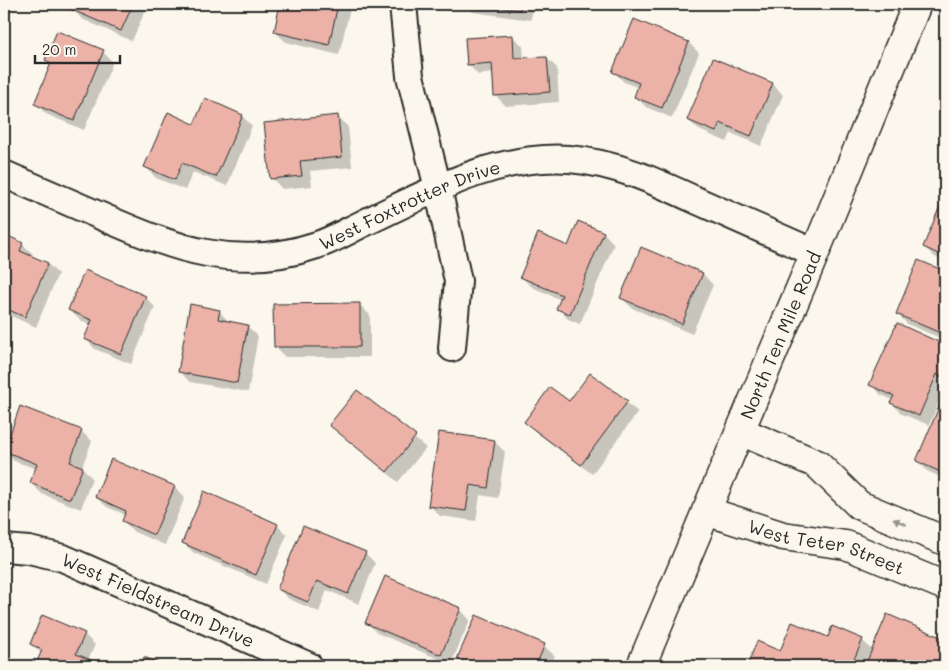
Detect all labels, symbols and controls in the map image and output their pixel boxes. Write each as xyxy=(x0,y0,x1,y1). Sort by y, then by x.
scale bar xyxy=(35,32,120,64)
text: 20 m xyxy=(42,39,76,59)
street label: West Foxtrotter Drive xyxy=(315,154,503,255)
street label: North Ten Mile Road xyxy=(734,248,826,423)
street label: West Teter Street xyxy=(745,514,908,580)
one-way arrow xyxy=(893,518,907,526)
street label: West Fieldstream Drive xyxy=(58,547,258,653)

